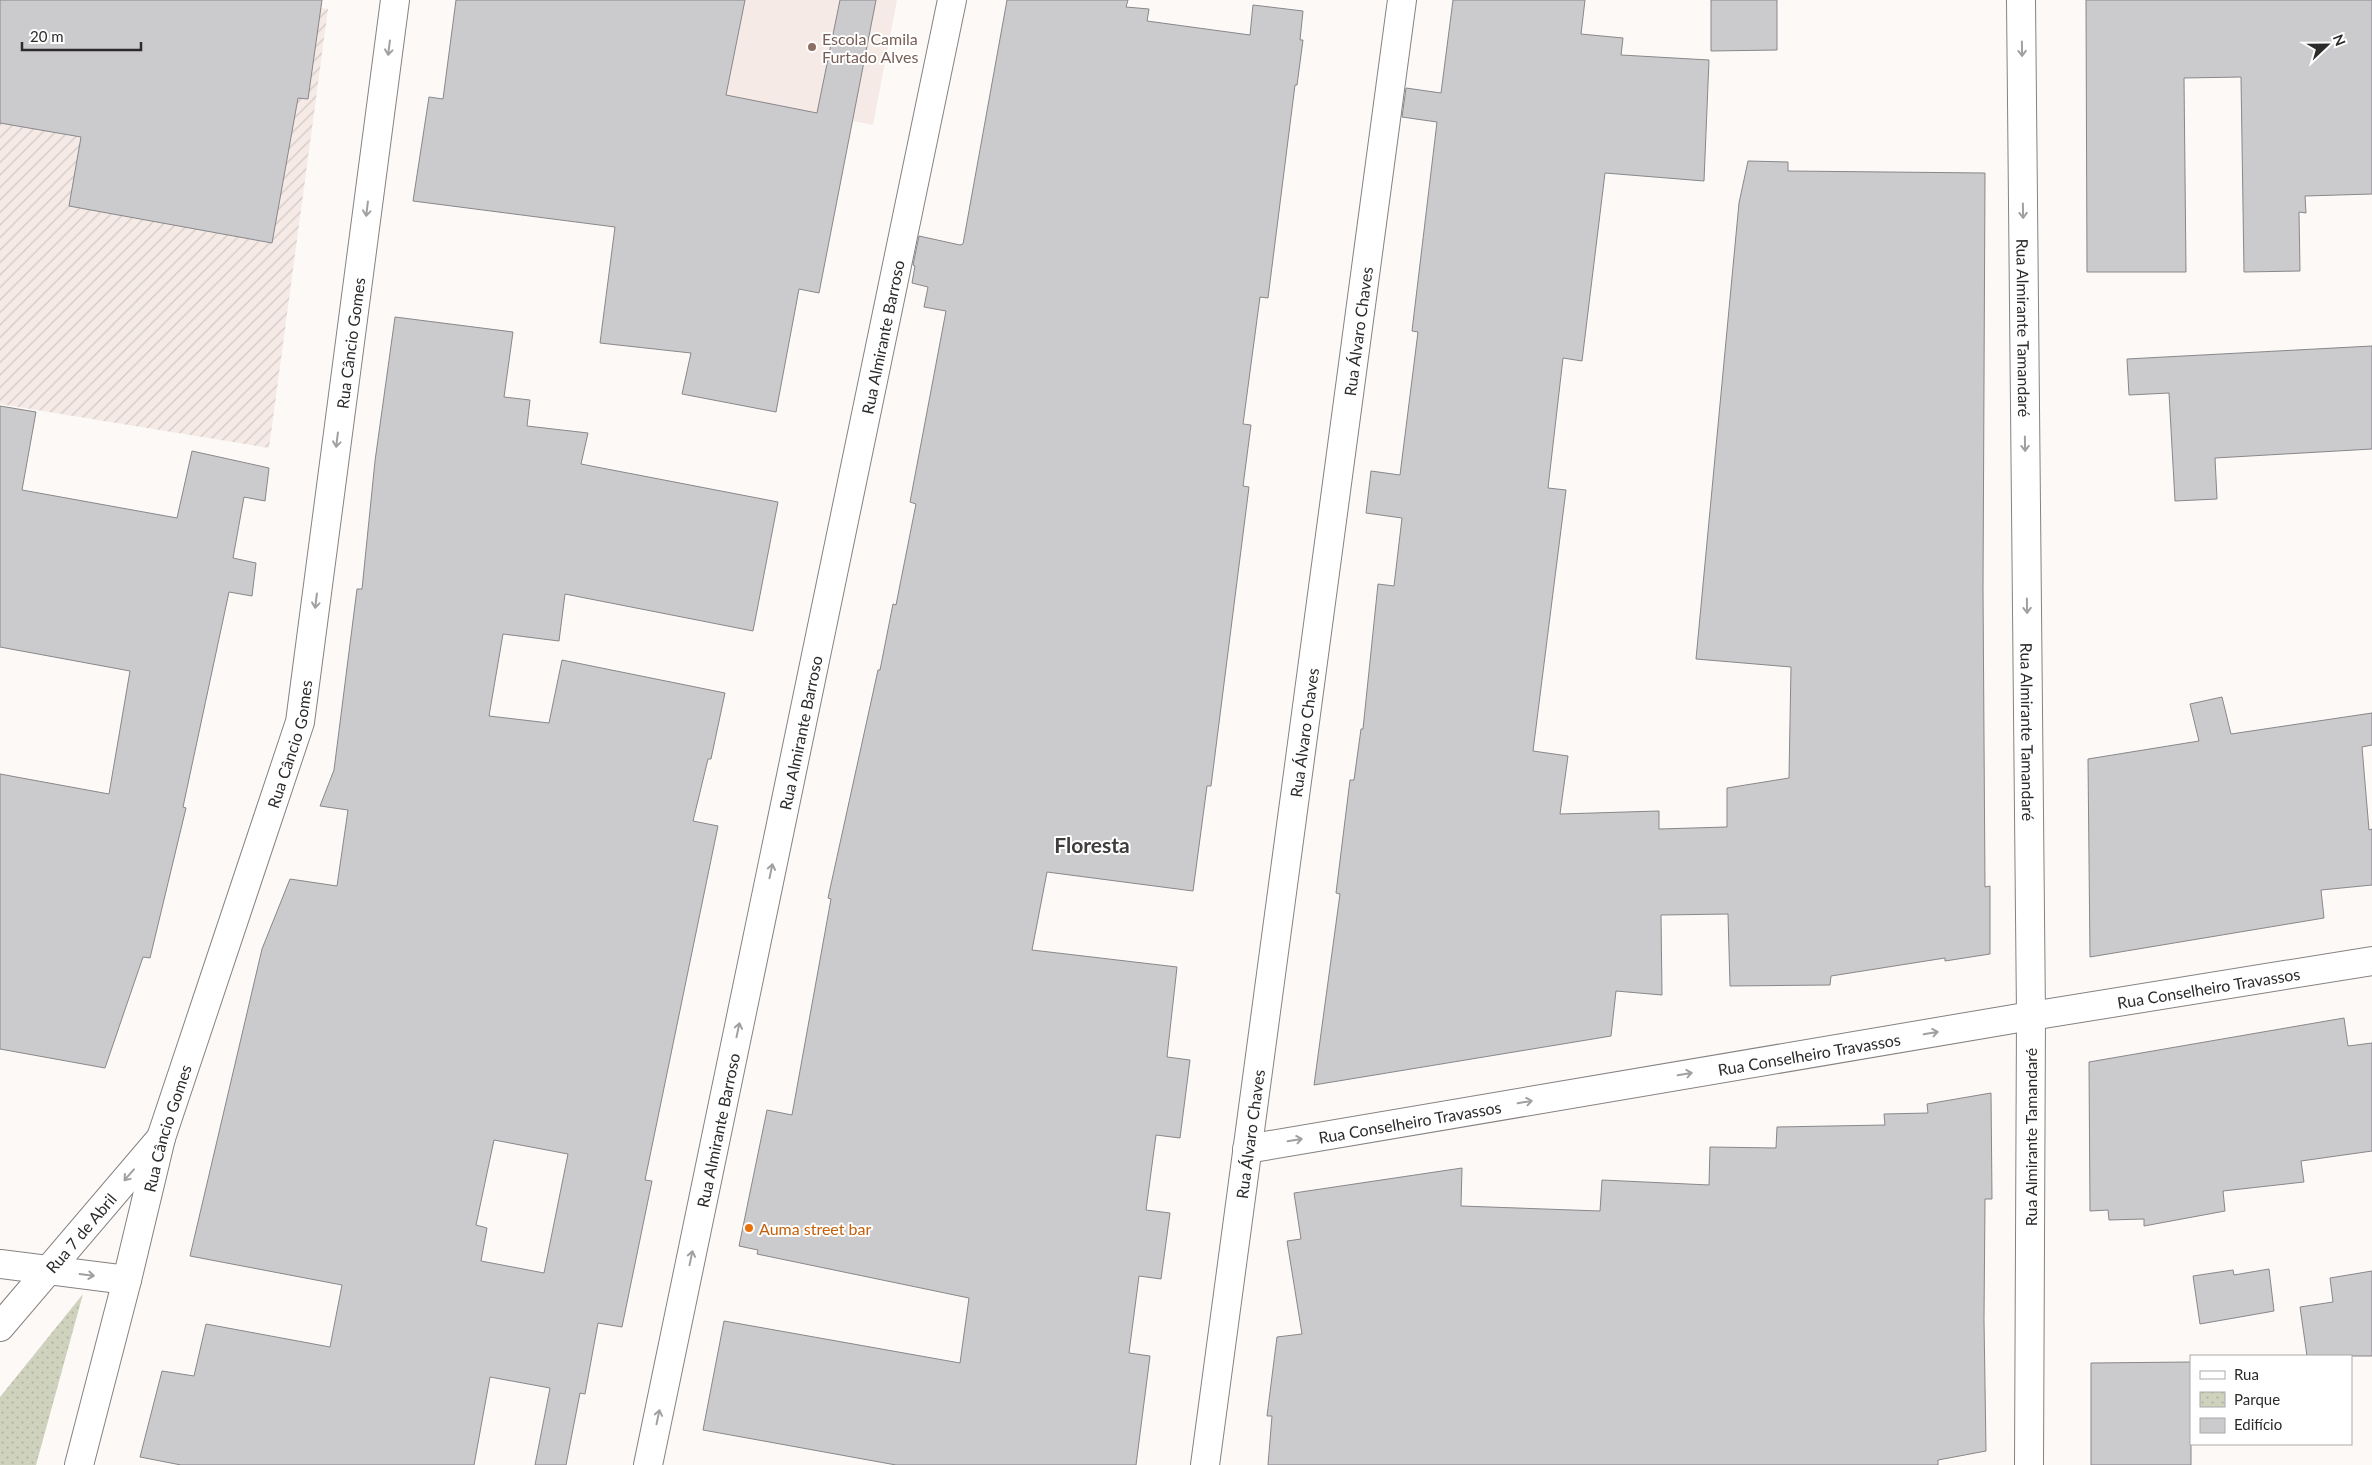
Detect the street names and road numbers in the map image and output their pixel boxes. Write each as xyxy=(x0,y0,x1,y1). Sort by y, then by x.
street label: Rua Almirante Tamandaré xyxy=(2014,239,2035,417)
street label: Rua Almirante Barroso xyxy=(857,258,907,416)
street label: Rua Álvaro Chaves xyxy=(1339,265,1376,397)
street label: Rua Câncio Gomes xyxy=(332,276,368,410)
street label: Rua Almirante Tamandaré xyxy=(2018,643,2039,821)
street label: Rua Almirante Barroso xyxy=(775,654,825,811)
street label: Rua Álvaro Chaves xyxy=(1285,667,1322,798)
street label: Rua Câncio Gomes xyxy=(263,679,315,810)
street label: Rua Conselheiro Travassos xyxy=(2116,963,2301,1011)
street label: Rua Conselheiro Travassos xyxy=(1716,1029,1902,1079)
street label: Rua Almirante Tamandaré xyxy=(2021,1048,2040,1226)
street label: Rua Almirante Barroso xyxy=(692,1051,743,1209)
street label: Rua Câncio Gomes xyxy=(139,1062,194,1194)
street label: Rua Álvaro Chaves xyxy=(1231,1068,1268,1200)
street label: Rua Conselheiro Travassos xyxy=(1317,1097,1503,1146)
street label: Rua 7 de Abril xyxy=(41,1189,120,1276)

